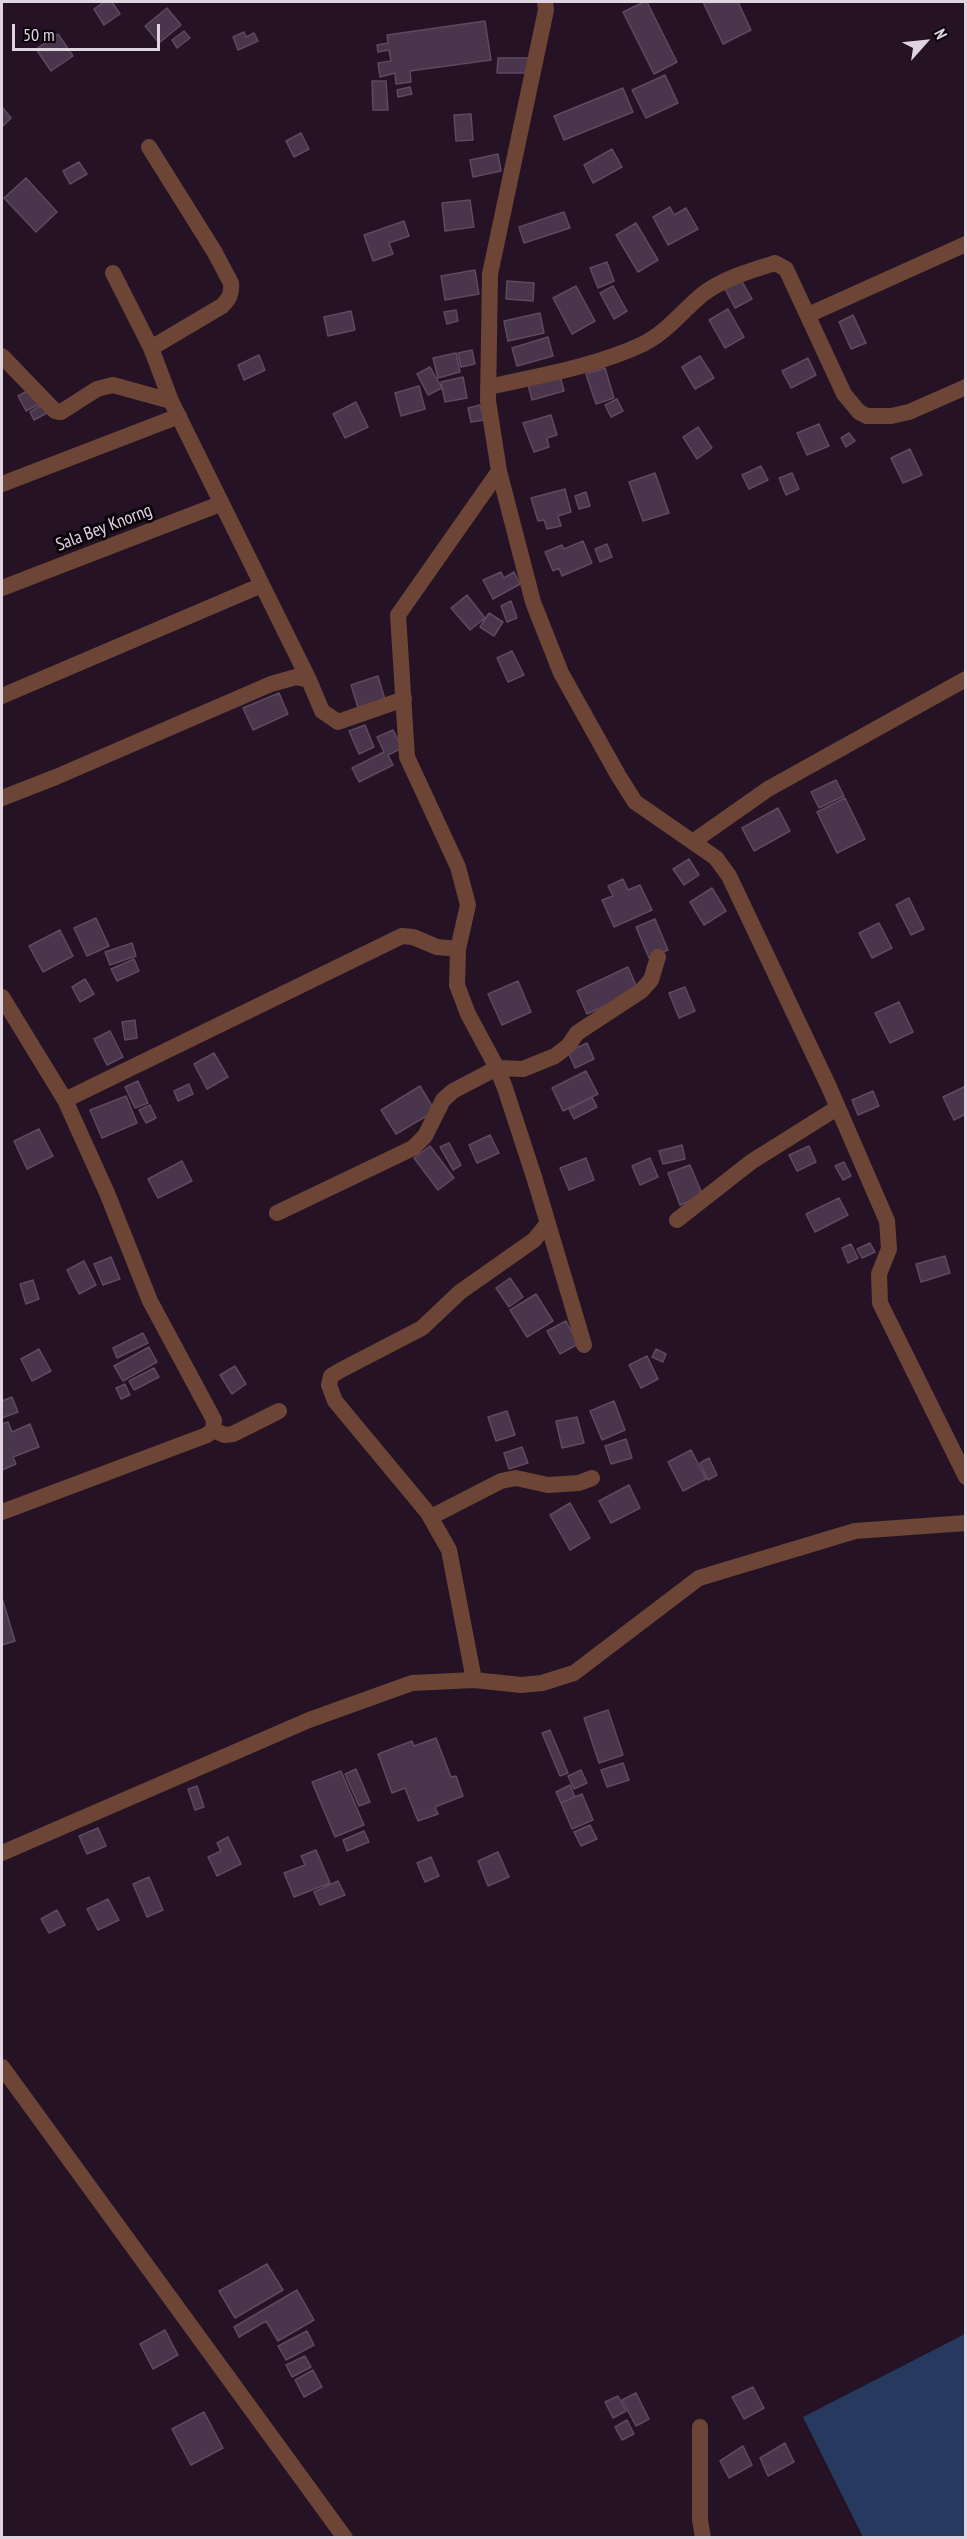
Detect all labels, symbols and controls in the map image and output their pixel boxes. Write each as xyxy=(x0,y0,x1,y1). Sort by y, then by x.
scale bar xyxy=(15,12,164,50)
north arrow xyxy=(895,12,955,72)
text: 50 m xyxy=(23,23,55,46)
text: N xyxy=(930,25,952,42)
street label: Sala Bey Knorng xyxy=(53,500,155,556)

